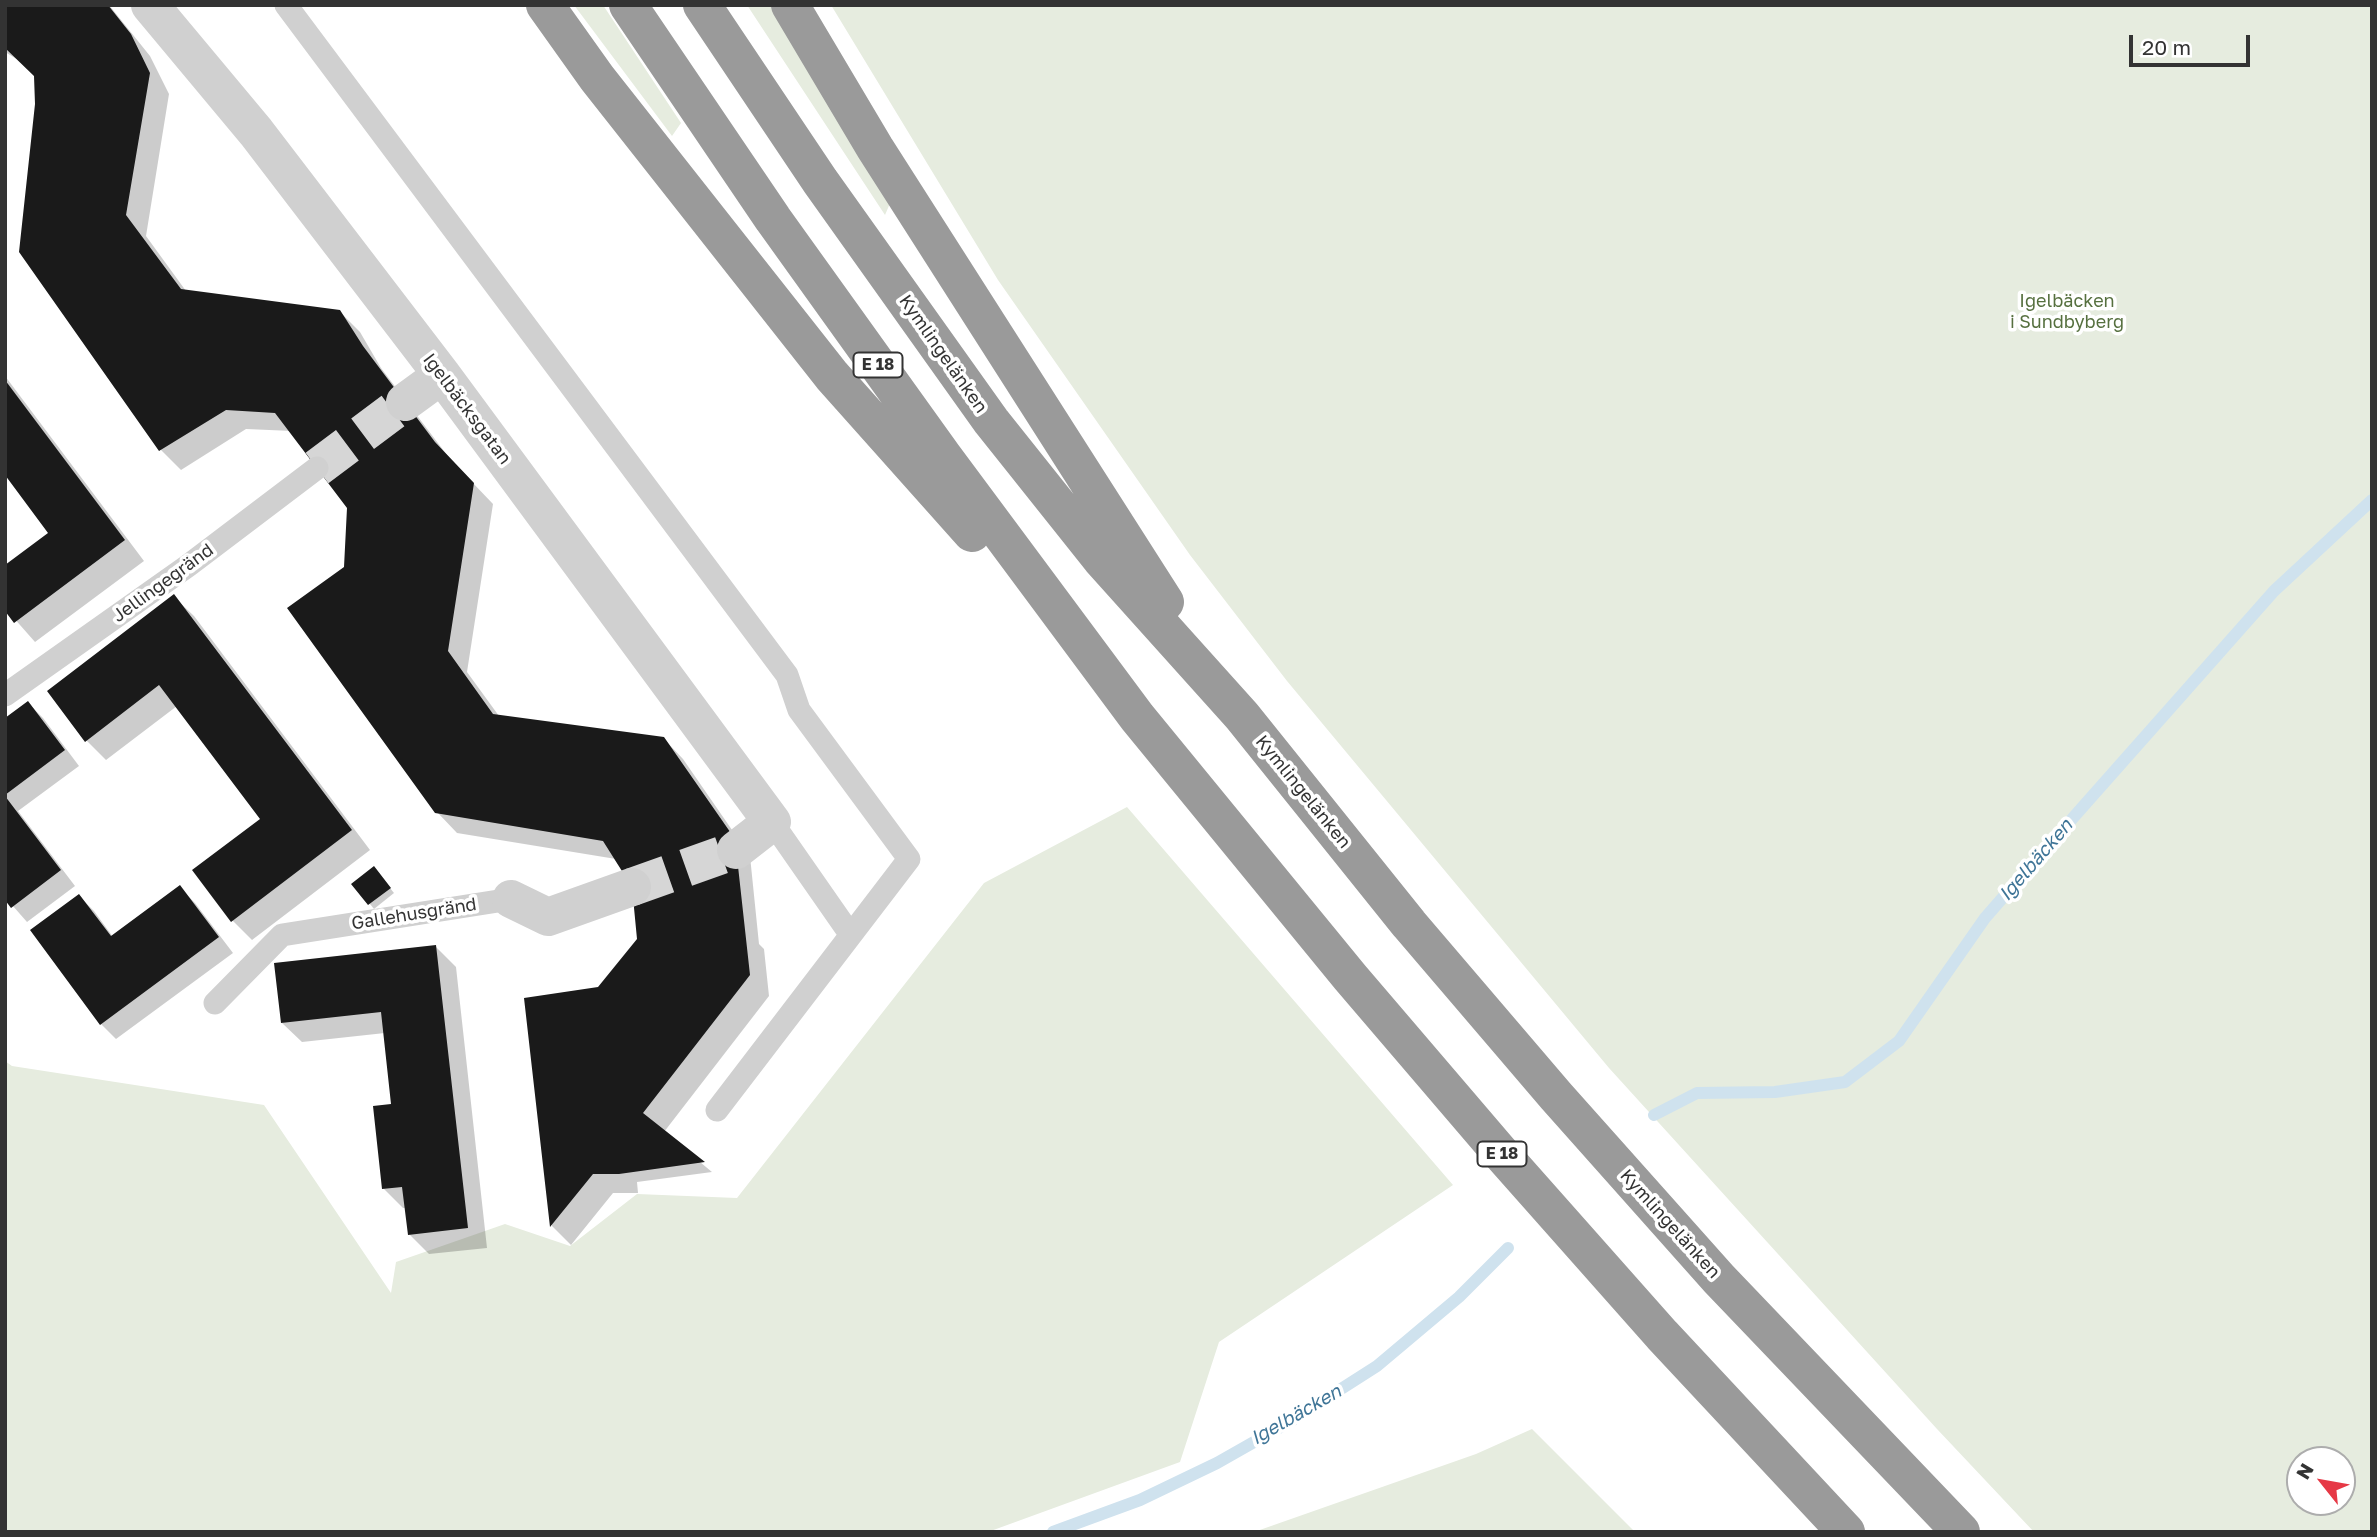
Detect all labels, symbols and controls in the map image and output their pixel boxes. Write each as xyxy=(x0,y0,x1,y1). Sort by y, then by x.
scale bar xyxy=(2132,21,2253,65)
text: 20 m xyxy=(2142,34,2191,60)
park label: Igelbäcken i Sundbyberg xyxy=(2010,290,2124,332)
street label: Kymlingelänken xyxy=(894,291,992,417)
street label: Igelbäcksgatan xyxy=(418,349,516,469)
road number: E 18 xyxy=(854,352,903,378)
street label: Jellingegränd xyxy=(108,539,218,627)
street label: Kymlingelänken xyxy=(1251,731,1355,853)
water label: Igelbäcken xyxy=(1994,815,2078,905)
street label: Gallehusgränd xyxy=(350,893,478,935)
road number: E 18 xyxy=(1478,1142,1526,1166)
street label: Kymlingelänken xyxy=(1615,1165,1725,1283)
water label: Igelbäcken xyxy=(1247,1380,1345,1450)
north arrow xyxy=(2286,1446,2356,1516)
text: N xyxy=(2291,1459,2318,1483)

